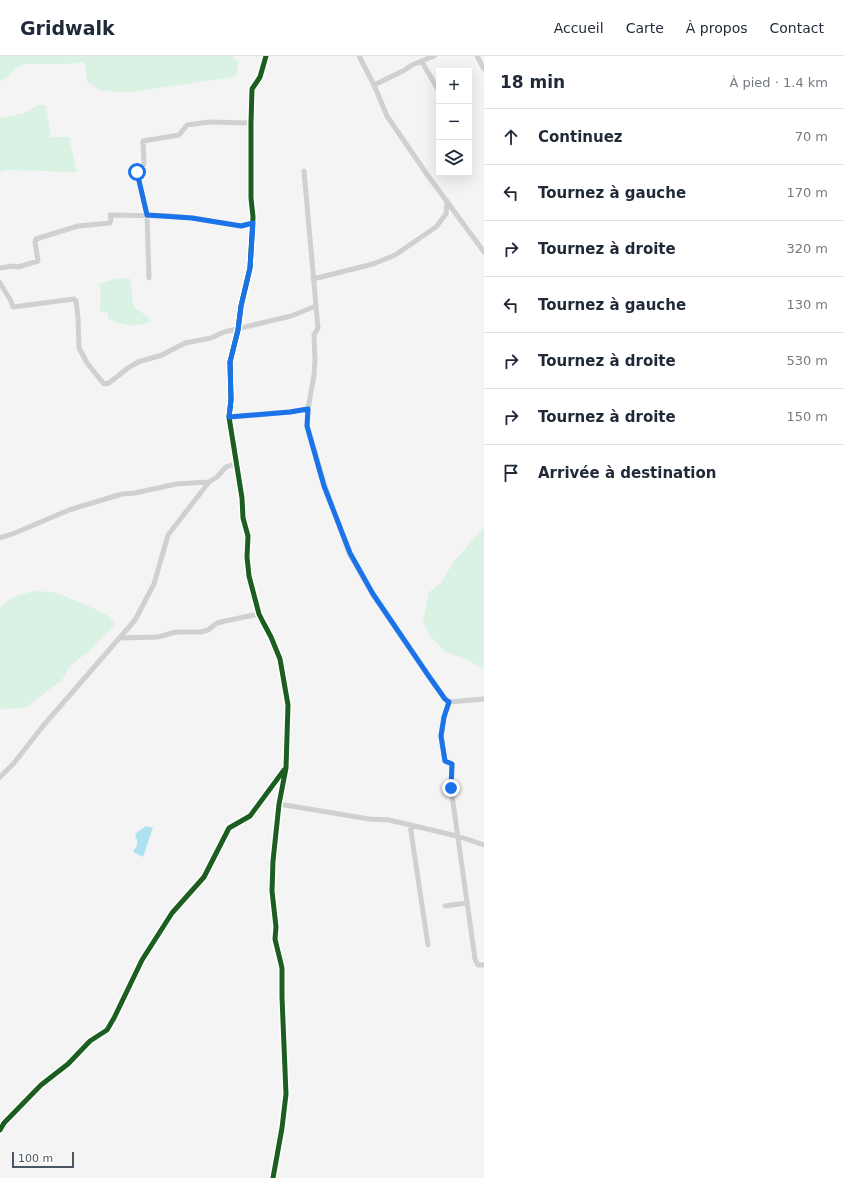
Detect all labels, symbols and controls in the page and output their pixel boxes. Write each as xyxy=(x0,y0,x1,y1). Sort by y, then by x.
text: Gridwalk xyxy=(20,17,115,39)
text: Accueil xyxy=(554,20,604,36)
text: Carte xyxy=(626,20,664,36)
text: À propos xyxy=(686,20,748,36)
text: Contact xyxy=(770,20,824,36)
map controls xyxy=(436,68,472,176)
button: + xyxy=(436,68,472,104)
text: 18 min xyxy=(500,72,565,92)
text: À pied · 1.4 km xyxy=(729,75,828,90)
button: − xyxy=(436,104,472,140)
icon: ahead xyxy=(500,126,522,148)
text: Continuez xyxy=(538,128,623,146)
text: 70 m xyxy=(795,129,828,144)
button: layers xyxy=(436,140,472,176)
route start xyxy=(128,163,146,181)
icon: left xyxy=(500,182,522,204)
text: Tournez à gauche xyxy=(538,184,686,202)
text: 170 m xyxy=(786,185,828,200)
icon: right xyxy=(500,238,522,260)
text: Tournez à droite xyxy=(538,240,676,258)
text: 320 m xyxy=(786,241,828,256)
icon: left xyxy=(500,294,522,316)
text: Tournez à gauche xyxy=(538,296,686,314)
text: 130 m xyxy=(786,297,828,312)
icon: right xyxy=(500,350,522,372)
text: Tournez à droite xyxy=(538,352,676,370)
text: 530 m xyxy=(786,353,828,368)
icon: right xyxy=(500,406,522,428)
text: Tournez à droite xyxy=(538,408,676,426)
text: 150 m xyxy=(786,409,828,424)
icon: arrive xyxy=(500,462,522,484)
text: Arrivée à destination xyxy=(538,464,716,482)
route end xyxy=(442,779,460,797)
scale bar xyxy=(12,1150,74,1169)
text: 100 m xyxy=(18,1152,53,1165)

